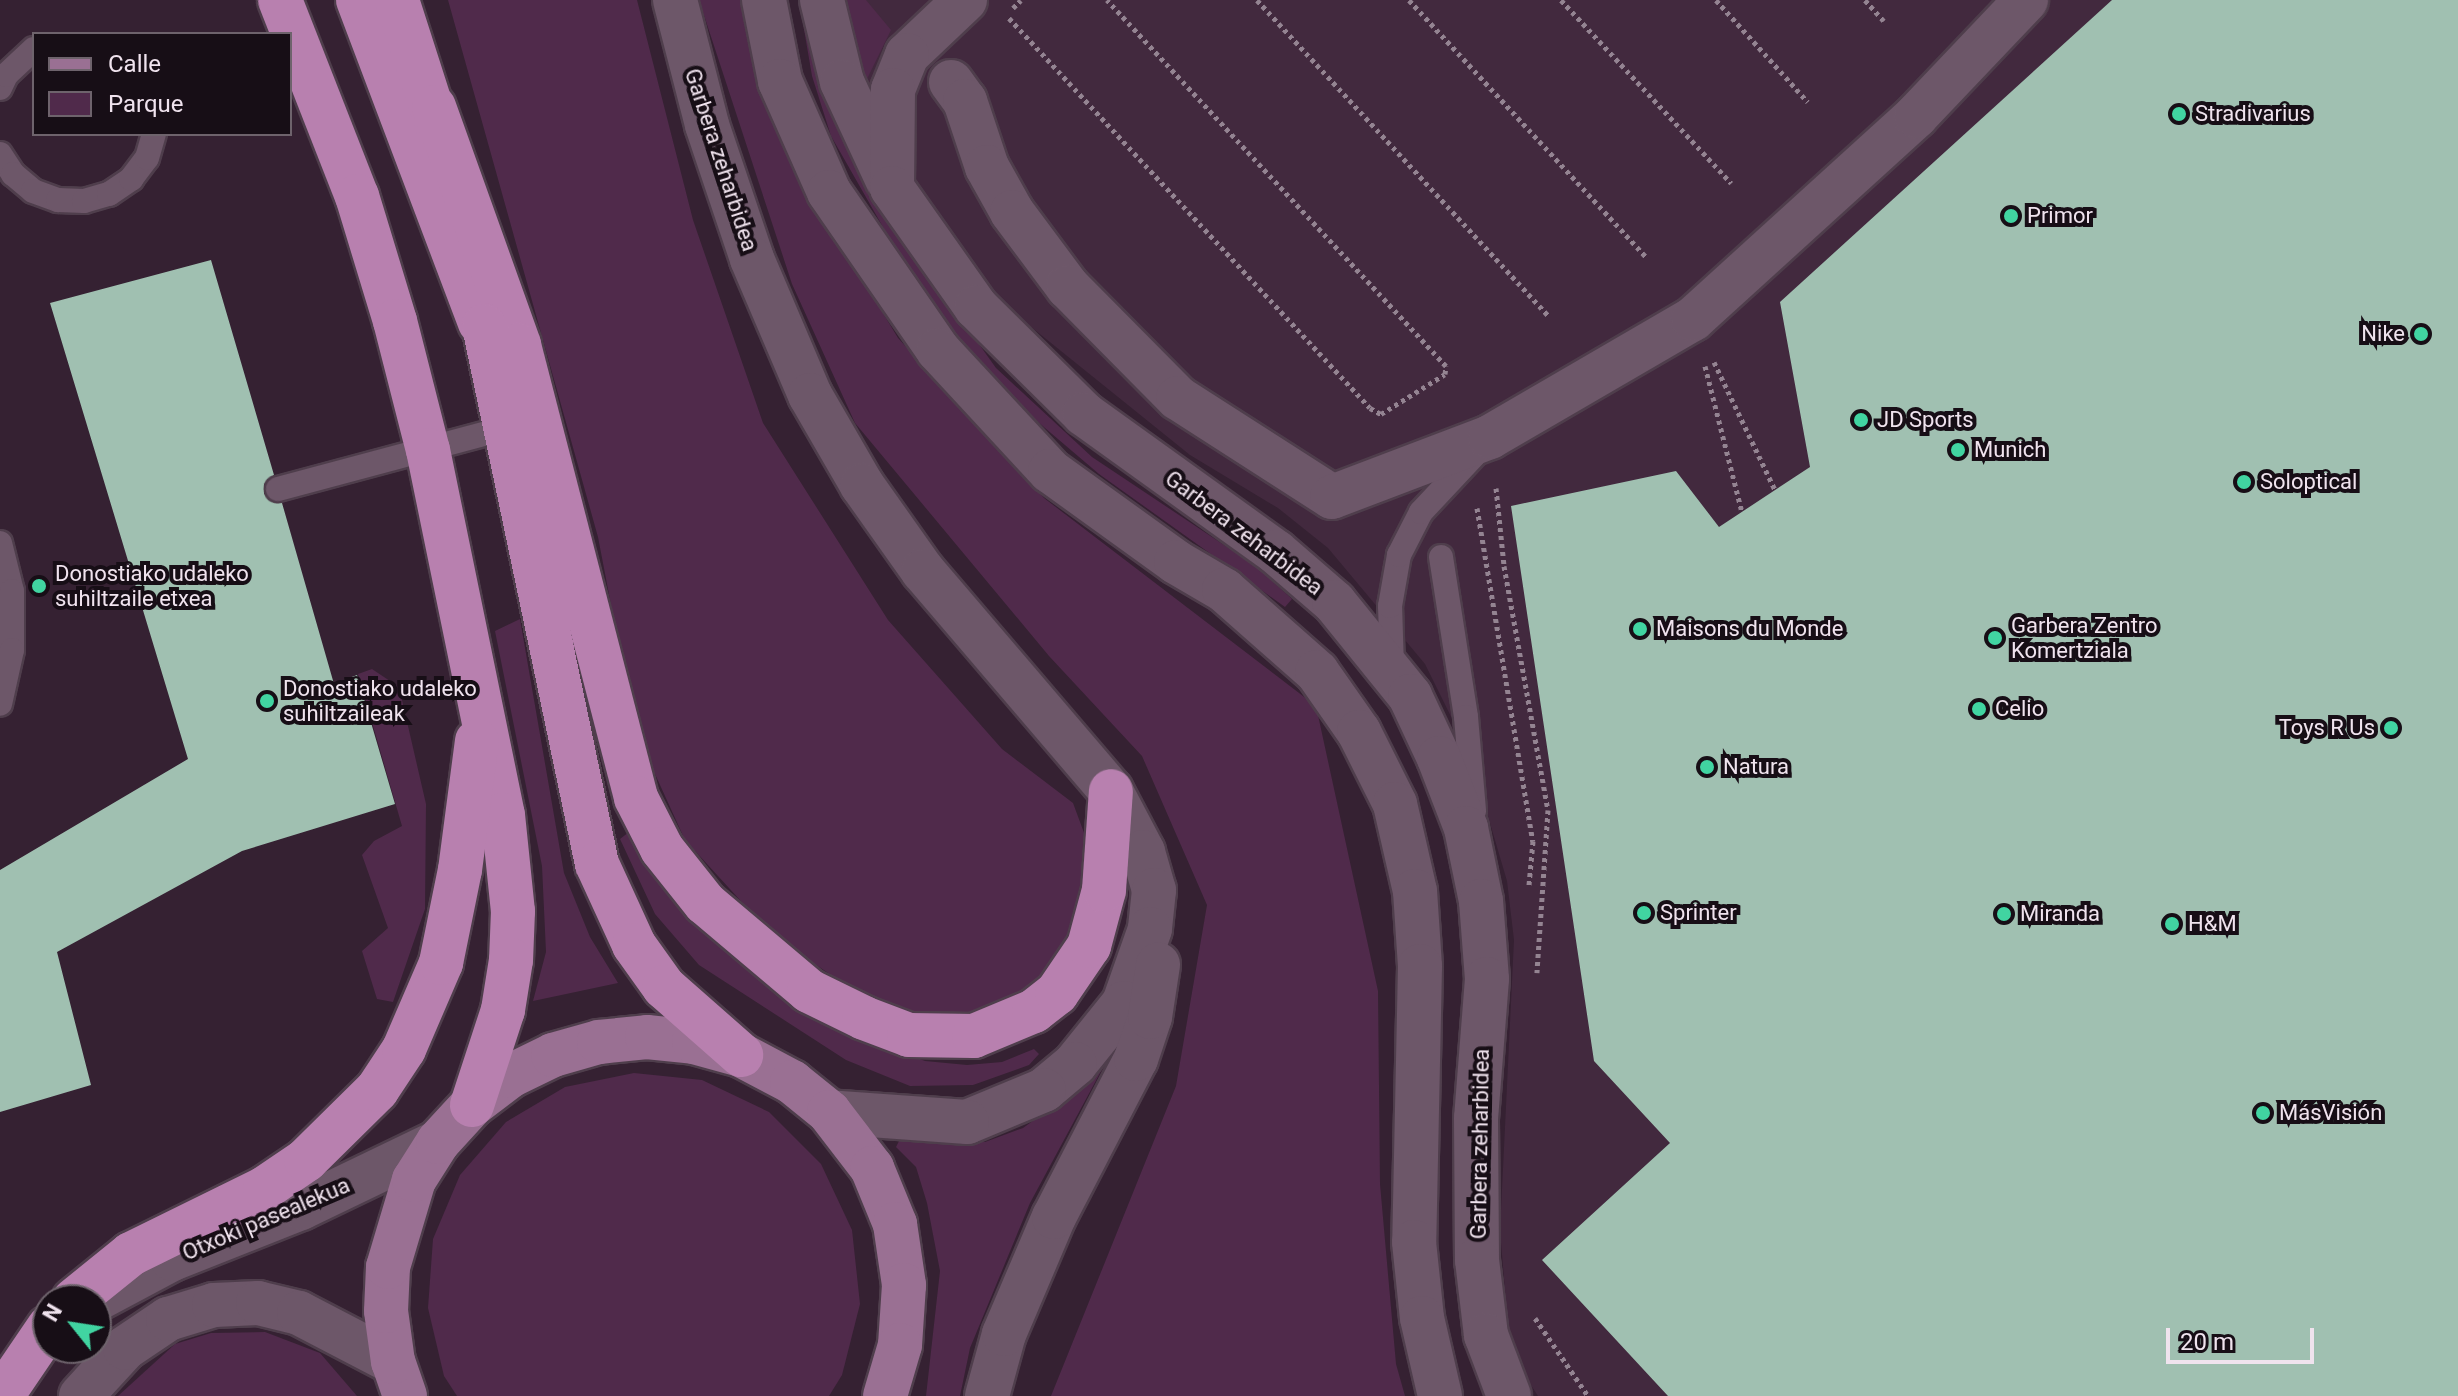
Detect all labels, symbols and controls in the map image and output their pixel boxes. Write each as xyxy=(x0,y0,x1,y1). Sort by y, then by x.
legend xyxy=(32,32,292,136)
text: Calle xyxy=(108,50,161,78)
street label: Garbera zeharbidea xyxy=(679,65,763,255)
text: Parque xyxy=(108,90,184,118)
place label: Stradivarius xyxy=(2195,101,2311,127)
marker: Stradivarius xyxy=(2170,105,2188,123)
place label: Primor xyxy=(2027,203,2093,229)
marker: Primor xyxy=(2002,207,2020,225)
place label: Nike xyxy=(2361,321,2405,347)
marker: Nike xyxy=(2412,325,2430,343)
place label: JD Sports xyxy=(1877,407,1974,433)
marker: JD Sports xyxy=(1852,411,1870,429)
place label: Munich xyxy=(1974,437,2046,463)
marker: Munich xyxy=(1949,441,1967,459)
street label: Garbera zeharbidea xyxy=(1160,465,1328,601)
place label: Soloptical xyxy=(2260,469,2357,495)
marker: Soloptical xyxy=(2235,473,2253,491)
place label: Donostiako udaleko suhiltzaile etxea xyxy=(55,560,249,612)
marker: Donostiako udaleko suhiltzaile etxea xyxy=(30,577,48,595)
place label: Garbera Zentro Komertziala xyxy=(2011,612,2158,664)
place label: Maisons du Monde xyxy=(1656,616,1843,642)
marker: Maisons du Monde xyxy=(1631,620,1649,638)
marker: Garbera Zentro Komertziala xyxy=(1986,629,2004,647)
place label: Donostiako udaleko suhiltzaileak xyxy=(283,675,477,726)
marker: Donostiako udaleko suhiltzaileak xyxy=(258,692,276,710)
place label: Celio xyxy=(1995,696,2044,722)
marker: Celio xyxy=(1970,700,1988,718)
place label: Toys R Us xyxy=(2279,715,2375,741)
marker: Toys R Us xyxy=(2382,719,2400,737)
place label: Natura xyxy=(1723,754,1789,780)
marker: Natura xyxy=(1698,758,1716,776)
place label: Sprinter xyxy=(1660,900,1737,926)
place label: Miranda xyxy=(2020,901,2100,927)
marker: Sprinter xyxy=(1635,904,1653,922)
marker: Miranda xyxy=(1995,905,2013,923)
place label: H&M xyxy=(2188,911,2237,937)
marker: H&M xyxy=(2163,915,2181,933)
street label: Garbera zeharbidea xyxy=(1465,1049,1495,1239)
place label: MásVisión xyxy=(2279,1100,2382,1126)
marker: MásVisión xyxy=(2254,1104,2272,1122)
street label: Otxoki pasealekua xyxy=(178,1172,354,1266)
north arrow xyxy=(32,1284,112,1364)
text: N xyxy=(38,1300,67,1326)
scale bar xyxy=(2170,1312,2318,1362)
text: 20 m xyxy=(2180,1328,2234,1356)

